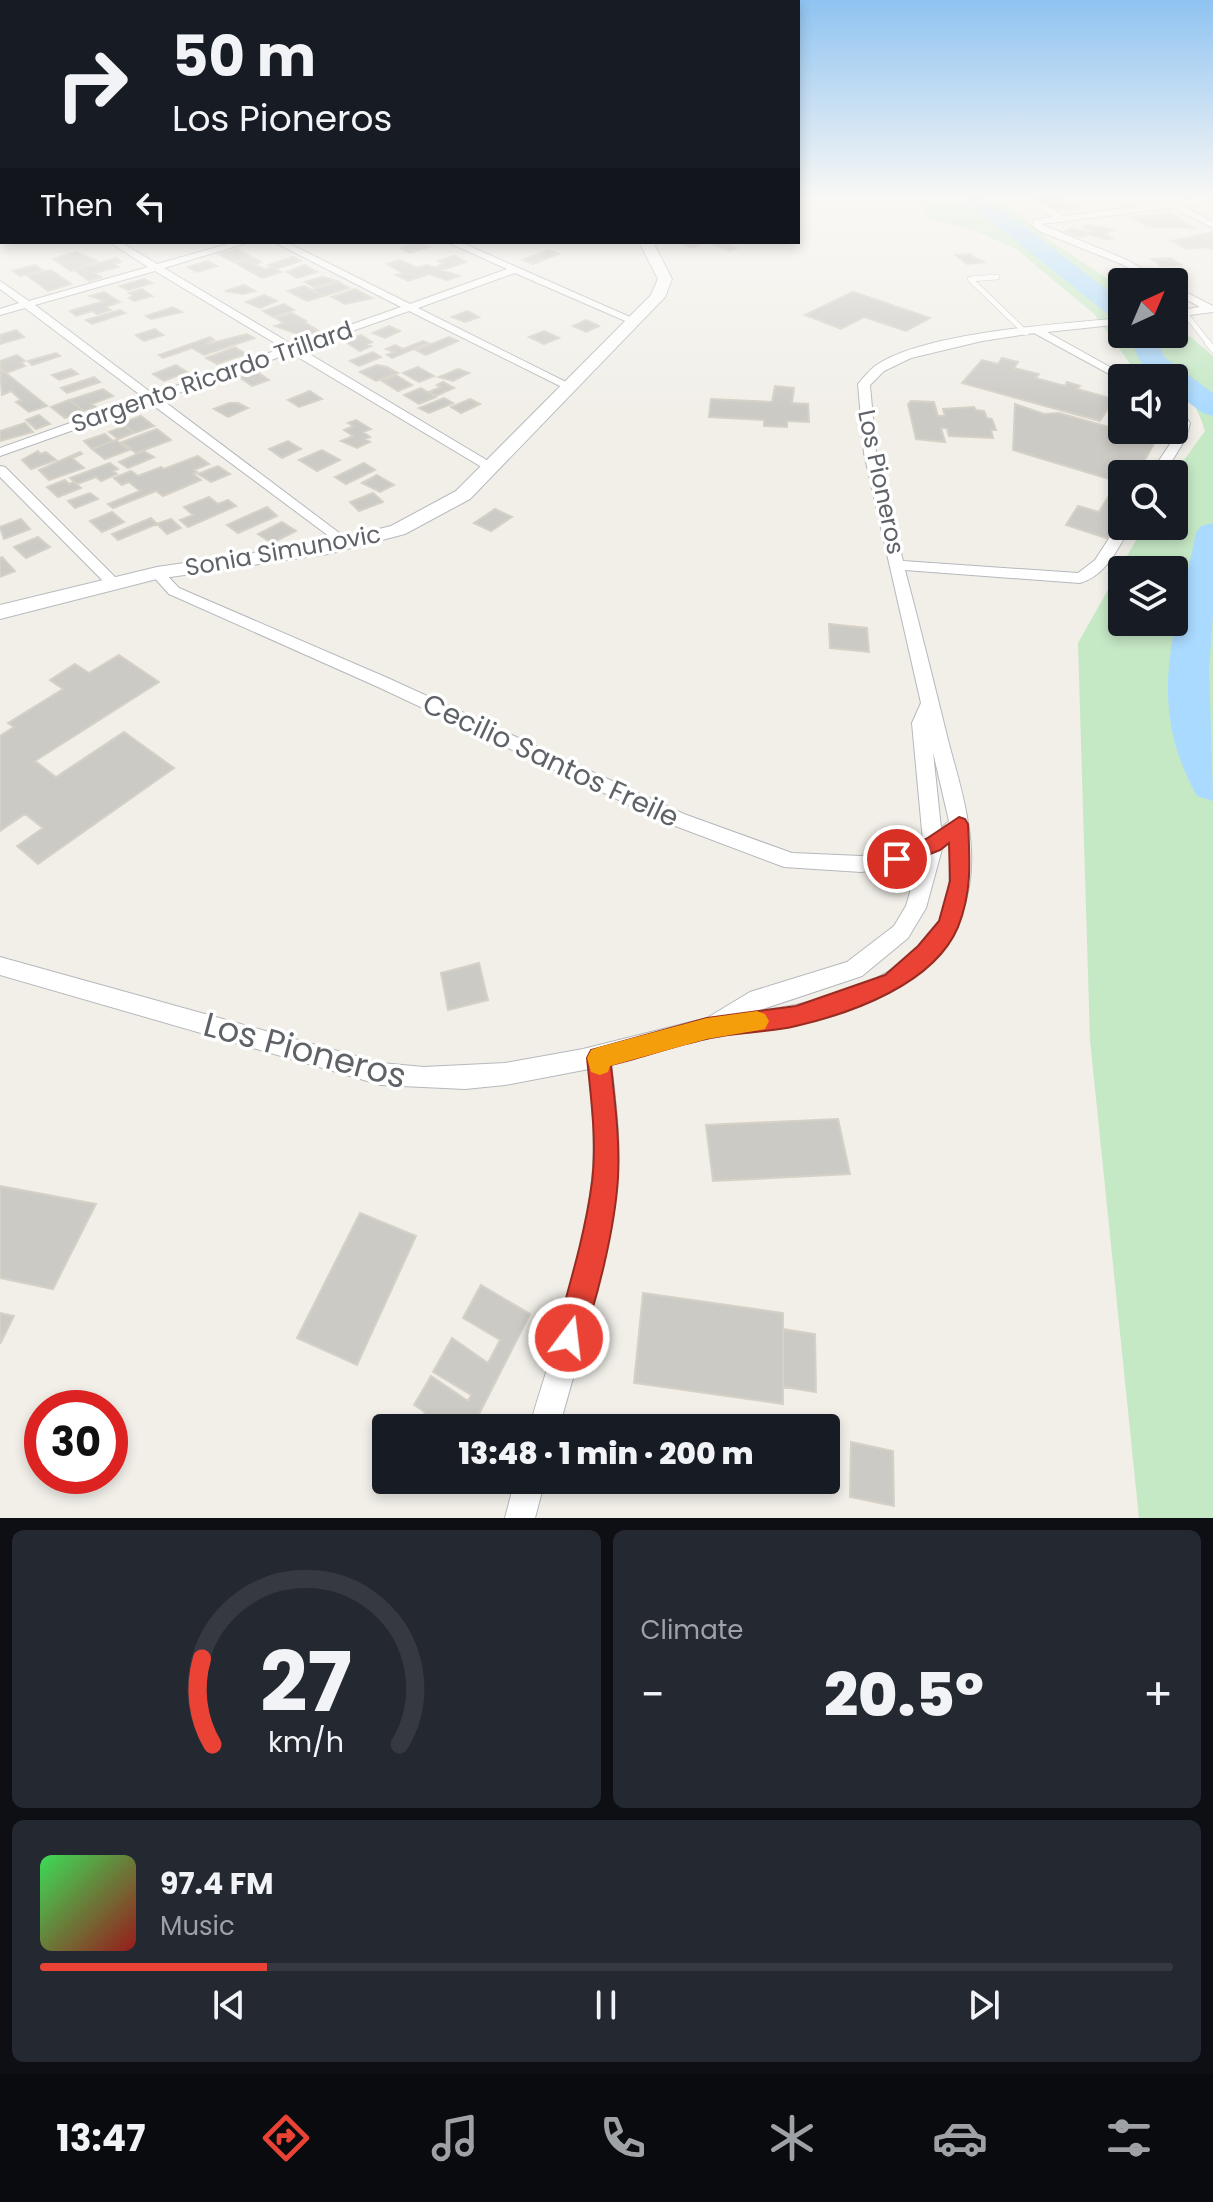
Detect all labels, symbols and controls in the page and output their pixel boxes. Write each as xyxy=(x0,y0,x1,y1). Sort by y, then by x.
text: 50 m xyxy=(172,17,316,96)
icon: right xyxy=(40,32,144,136)
text: Los Pioneros xyxy=(172,93,392,144)
text: Then xyxy=(40,184,113,227)
icon: left xyxy=(129,184,173,228)
north arrow xyxy=(1108,268,1188,348)
map controls xyxy=(1108,268,1188,636)
street label: Sargento Ricardo Trillard xyxy=(67,313,357,440)
button: sound xyxy=(1108,364,1188,444)
street label: Los Pioneros xyxy=(850,407,913,557)
button: search xyxy=(1108,460,1188,540)
street label: Sonia Simunovic xyxy=(183,517,383,584)
button: layers xyxy=(1108,556,1188,636)
street label: Cecilio Santos Freile xyxy=(416,684,685,837)
pin xyxy=(863,825,931,893)
icon: arrive xyxy=(875,837,919,881)
street label: Los Pioneros xyxy=(198,1000,412,1100)
position arrow xyxy=(527,1296,611,1380)
speed limit sign: 30 xyxy=(24,1390,128,1494)
text: 13:48 · 1 min · 200 m xyxy=(458,1432,754,1475)
text: Climate xyxy=(641,1612,743,1648)
text: 27 xyxy=(260,1624,352,1740)
text: 20.5° xyxy=(824,1653,984,1737)
text: − xyxy=(641,1664,665,1725)
text: + xyxy=(1143,1664,1173,1725)
text: km/h xyxy=(268,1722,344,1762)
text: 97.4 FM xyxy=(160,1862,274,1905)
text: Music xyxy=(160,1908,235,1944)
icon: previous xyxy=(207,1983,251,2027)
icon: pause xyxy=(584,1983,628,2027)
icon: next xyxy=(962,1983,1006,2027)
icon: directions xyxy=(258,2110,314,2166)
icon: music xyxy=(427,2110,483,2166)
icon: phone xyxy=(595,2110,651,2166)
icon: climate xyxy=(764,2110,820,2166)
icon: car xyxy=(932,2110,988,2166)
icon: filters xyxy=(1101,2110,1157,2166)
text: 13:47 xyxy=(56,2113,145,2164)

